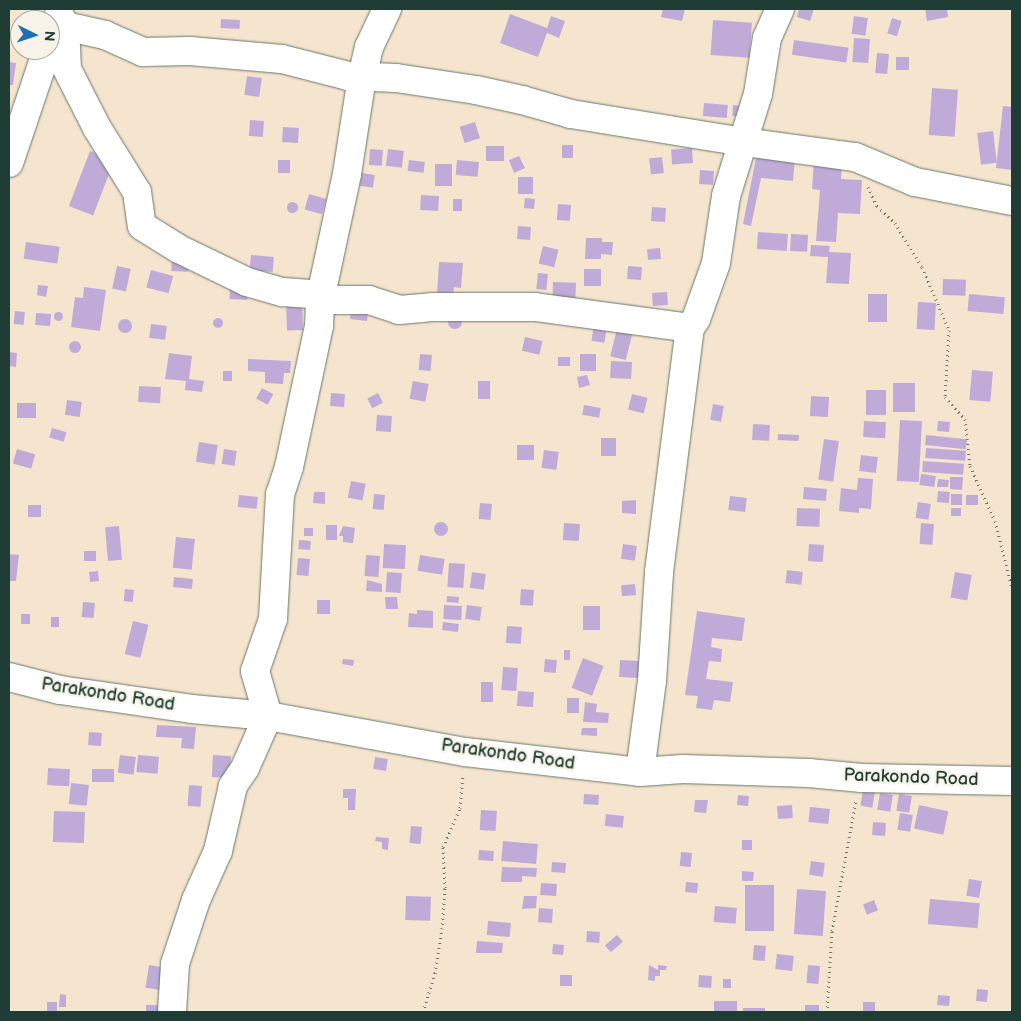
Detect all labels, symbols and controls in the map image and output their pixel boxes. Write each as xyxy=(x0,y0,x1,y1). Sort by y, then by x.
north arrow xyxy=(10,10,60,60)
text: N xyxy=(41,30,58,42)
street label: Parakondo Road xyxy=(40,674,176,716)
street label: Parakondo Road xyxy=(440,735,576,775)
street label: Parakondo Road xyxy=(843,765,979,791)

